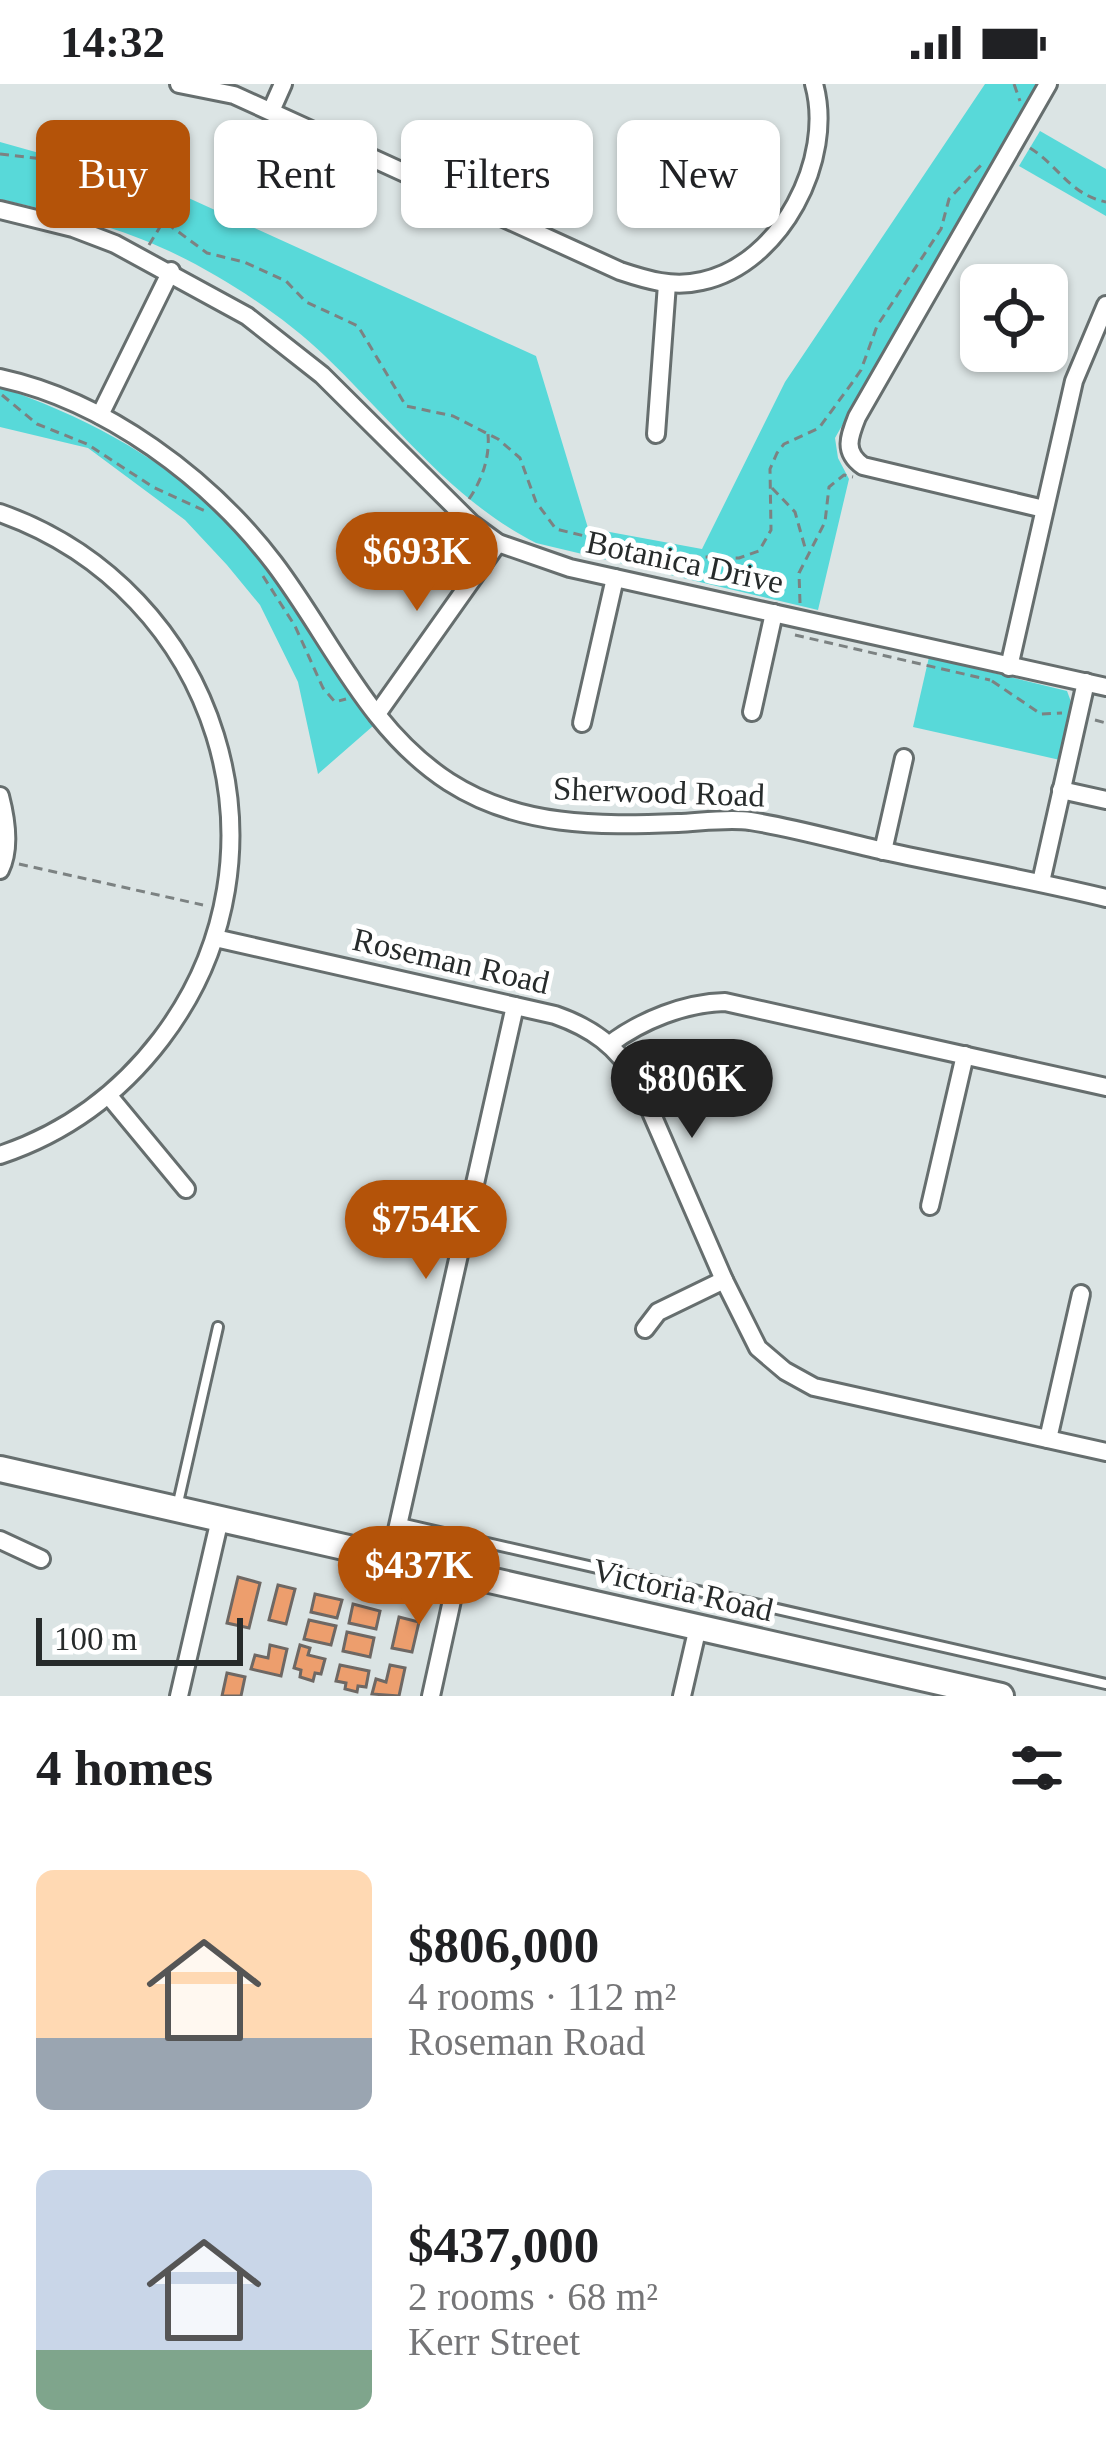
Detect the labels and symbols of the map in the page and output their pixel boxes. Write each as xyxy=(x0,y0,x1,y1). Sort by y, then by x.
pin: $693K xyxy=(333,512,501,614)
street label: Botanica Drive xyxy=(583,524,787,600)
street label: Sherwood Road xyxy=(553,770,766,814)
street label: Roseman Road xyxy=(349,921,553,1001)
pin: $806K xyxy=(608,1039,776,1141)
pin: $754K xyxy=(342,1180,510,1282)
pin: $437K xyxy=(335,1526,503,1628)
street label: Victoria Road xyxy=(589,1552,777,1628)
scale bar xyxy=(36,1612,243,1665)

